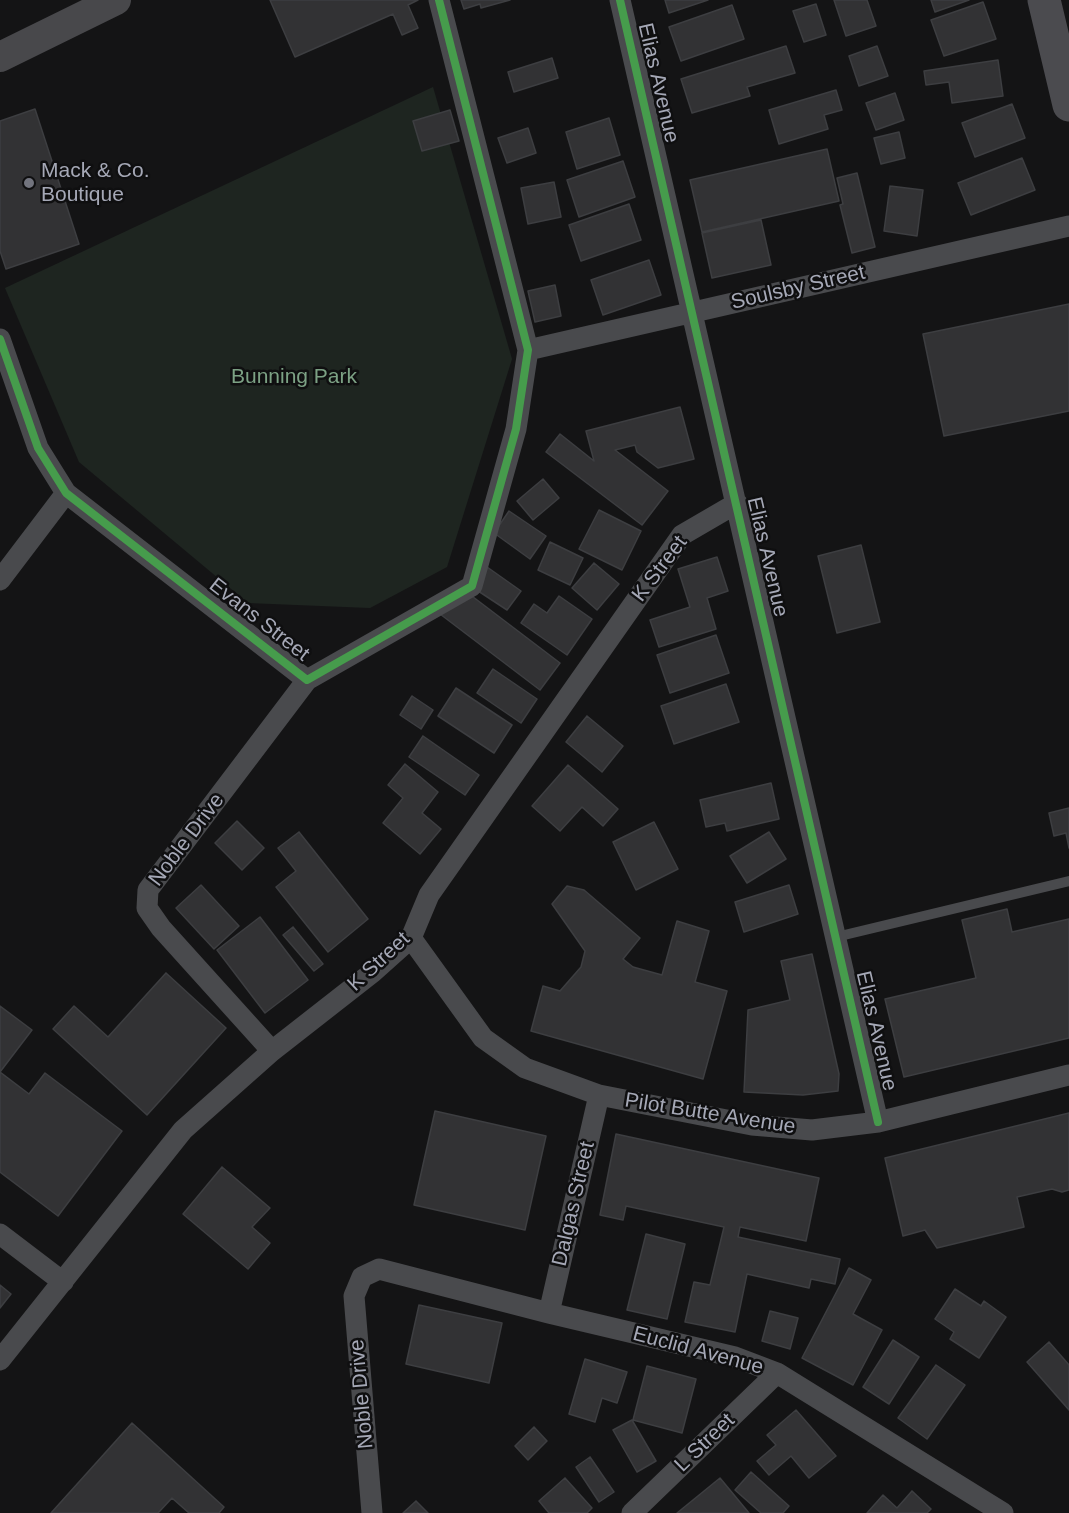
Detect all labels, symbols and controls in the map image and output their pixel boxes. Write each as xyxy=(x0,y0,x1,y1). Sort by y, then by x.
street label: Elias Avenue xyxy=(632,21,684,145)
place label: Mack & Co. Boutique xyxy=(41,158,150,208)
marker: Mack & Co. Boutique xyxy=(22,176,36,190)
street label: Soulsby Street xyxy=(729,260,867,316)
park label: Bunning Park xyxy=(231,364,357,390)
street label: Elias Avenue xyxy=(741,495,793,619)
street label: K Street xyxy=(627,531,693,607)
street label: Evans Street xyxy=(204,573,314,667)
street label: Noble Drive xyxy=(144,789,230,891)
street label: K Street xyxy=(343,927,415,997)
street label: Elias Avenue xyxy=(850,969,902,1093)
street label: Pilot Butte Avenue xyxy=(623,1088,797,1140)
street label: Dalgas Street xyxy=(547,1139,601,1269)
street label: Euclid Avenue xyxy=(630,1322,766,1380)
street label: Noble Drive xyxy=(345,1338,379,1450)
street label: L Street xyxy=(670,1408,740,1478)

